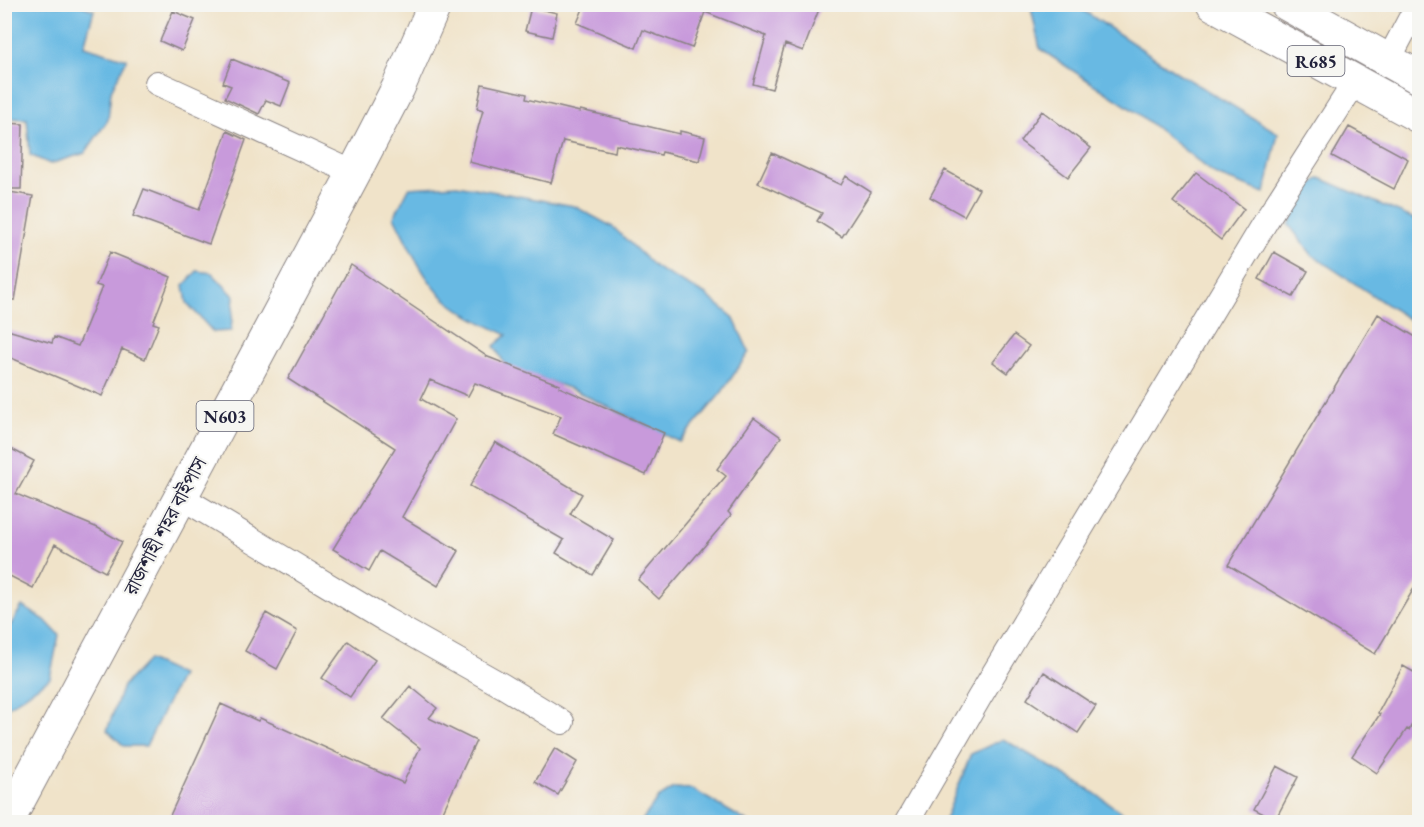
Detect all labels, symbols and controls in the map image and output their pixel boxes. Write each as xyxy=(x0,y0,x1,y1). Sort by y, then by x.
road number: R685 xyxy=(1288,46,1344,76)
road number: N603 xyxy=(196,401,254,431)
street label: রাজশাহী শহর বাইপাস xyxy=(117,452,213,600)

